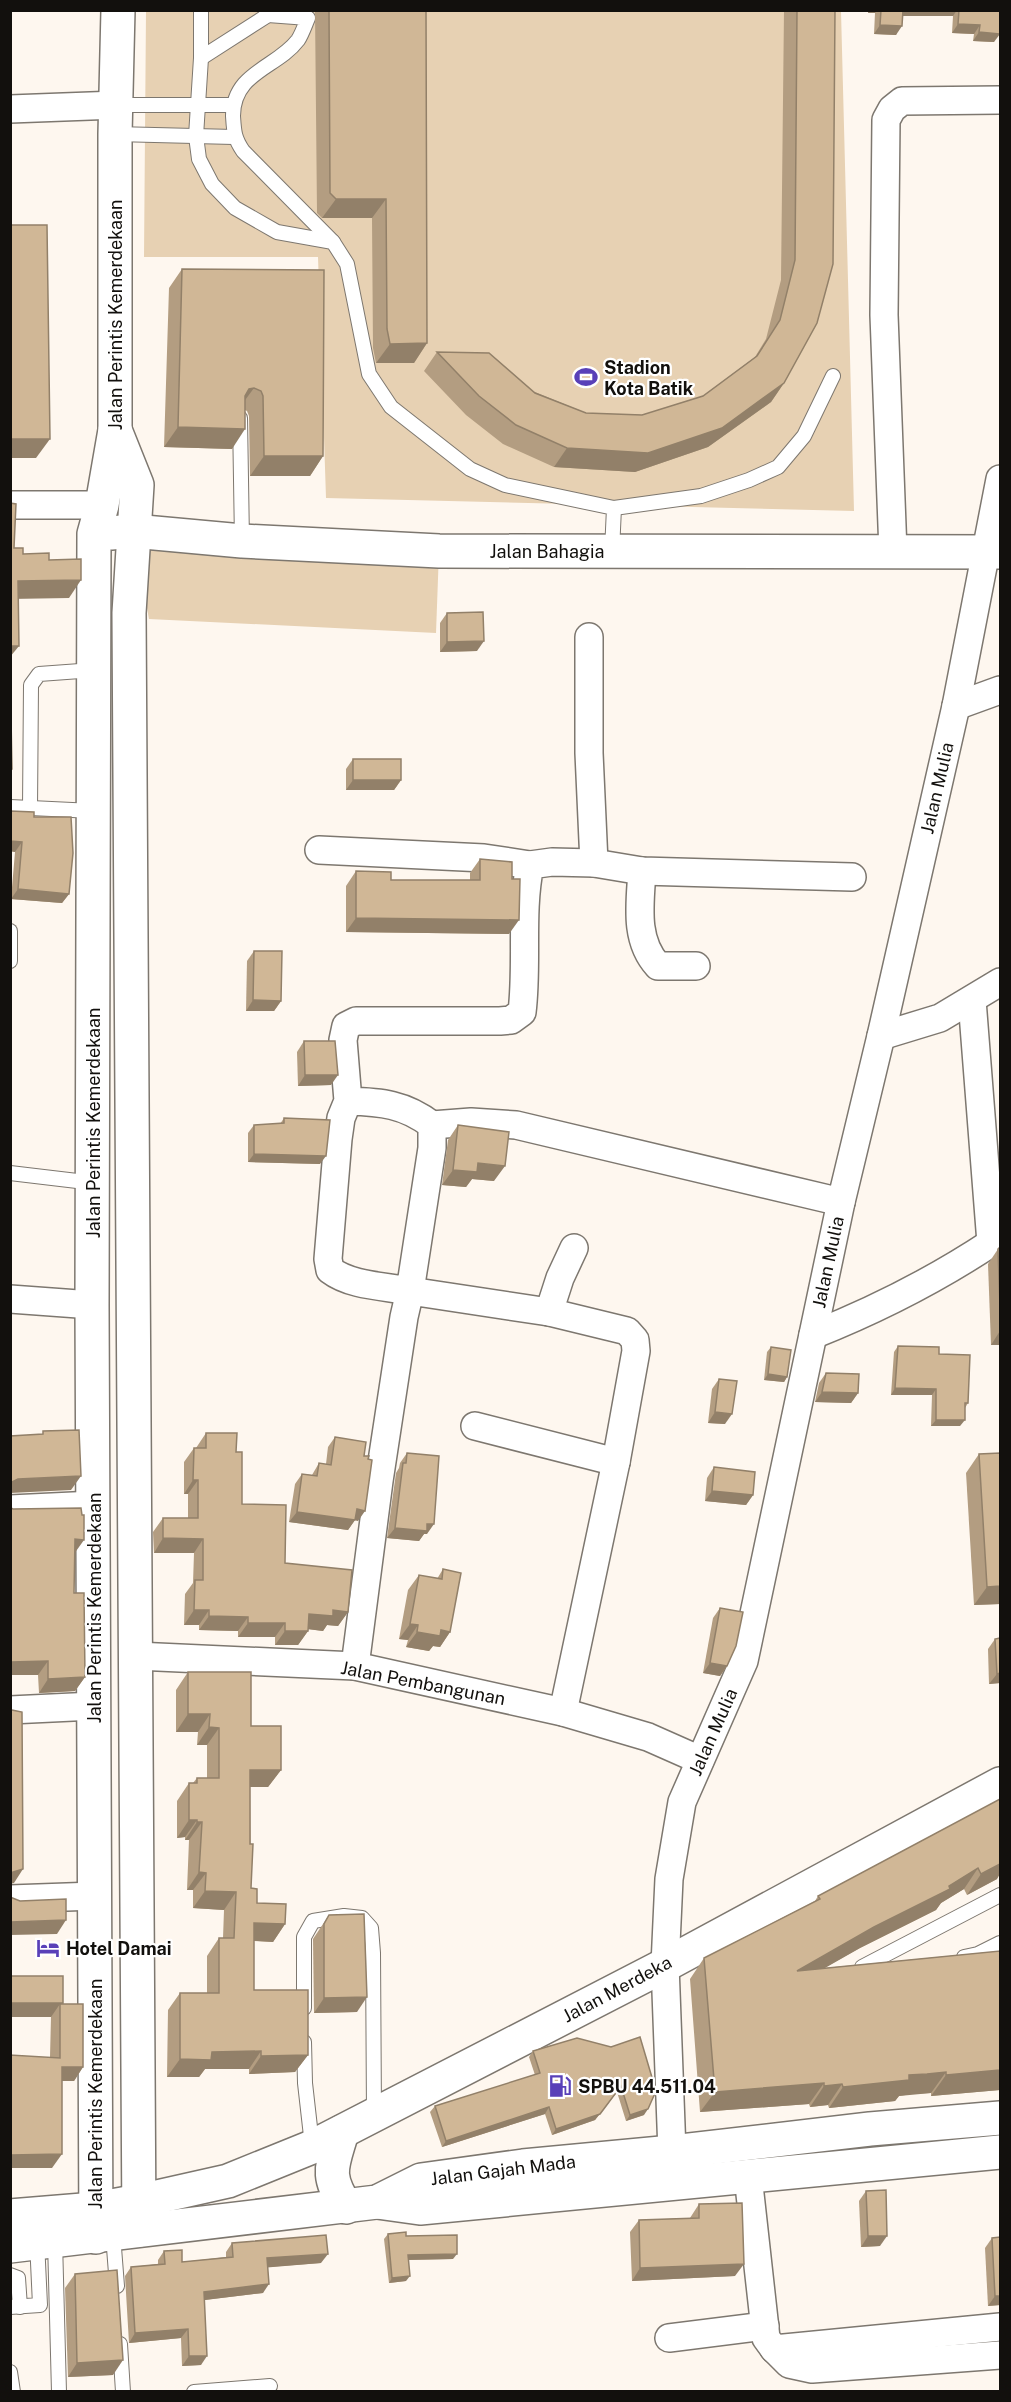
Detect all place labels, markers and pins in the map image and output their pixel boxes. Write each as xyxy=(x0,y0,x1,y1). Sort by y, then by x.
place label: Stadion Kota Batik xyxy=(604,357,694,399)
sports icon: Stadion Kota Batik xyxy=(573,364,599,390)
hotel icon: Hotel Damai xyxy=(35,1935,61,1961)
place label: Hotel Damai xyxy=(66,1938,171,1959)
fuel station icon: SPBU 44.511.04 xyxy=(547,2073,573,2099)
place label: SPBU 44.511.04 xyxy=(578,2076,716,2097)

